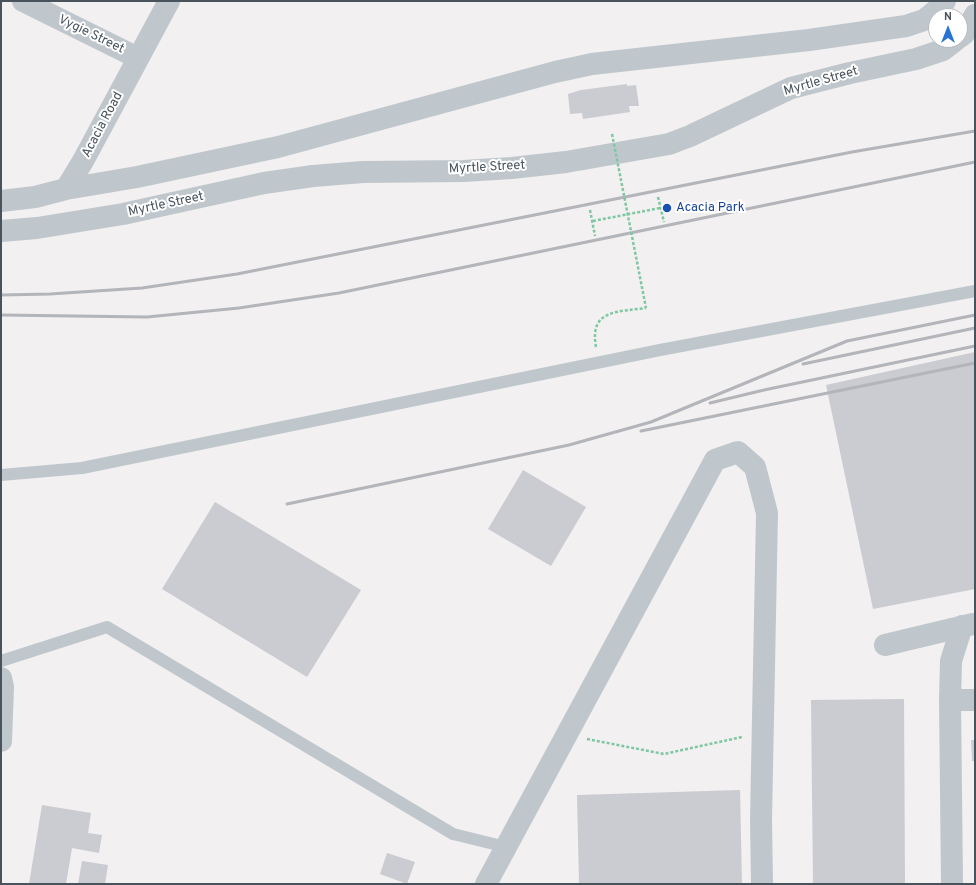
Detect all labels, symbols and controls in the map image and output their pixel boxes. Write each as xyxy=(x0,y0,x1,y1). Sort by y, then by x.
north arrow xyxy=(928,8,968,48)
text: N xyxy=(944,10,952,24)
street label: Vygie Street xyxy=(56,12,126,58)
street label: Myrtle Street xyxy=(782,64,860,100)
street label: Acacia Road xyxy=(79,90,127,160)
street label: Myrtle Street xyxy=(448,158,526,178)
street label: Myrtle Street xyxy=(127,189,205,221)
place label: Acacia Park xyxy=(676,200,745,216)
marker: Acacia Park xyxy=(661,202,673,214)

